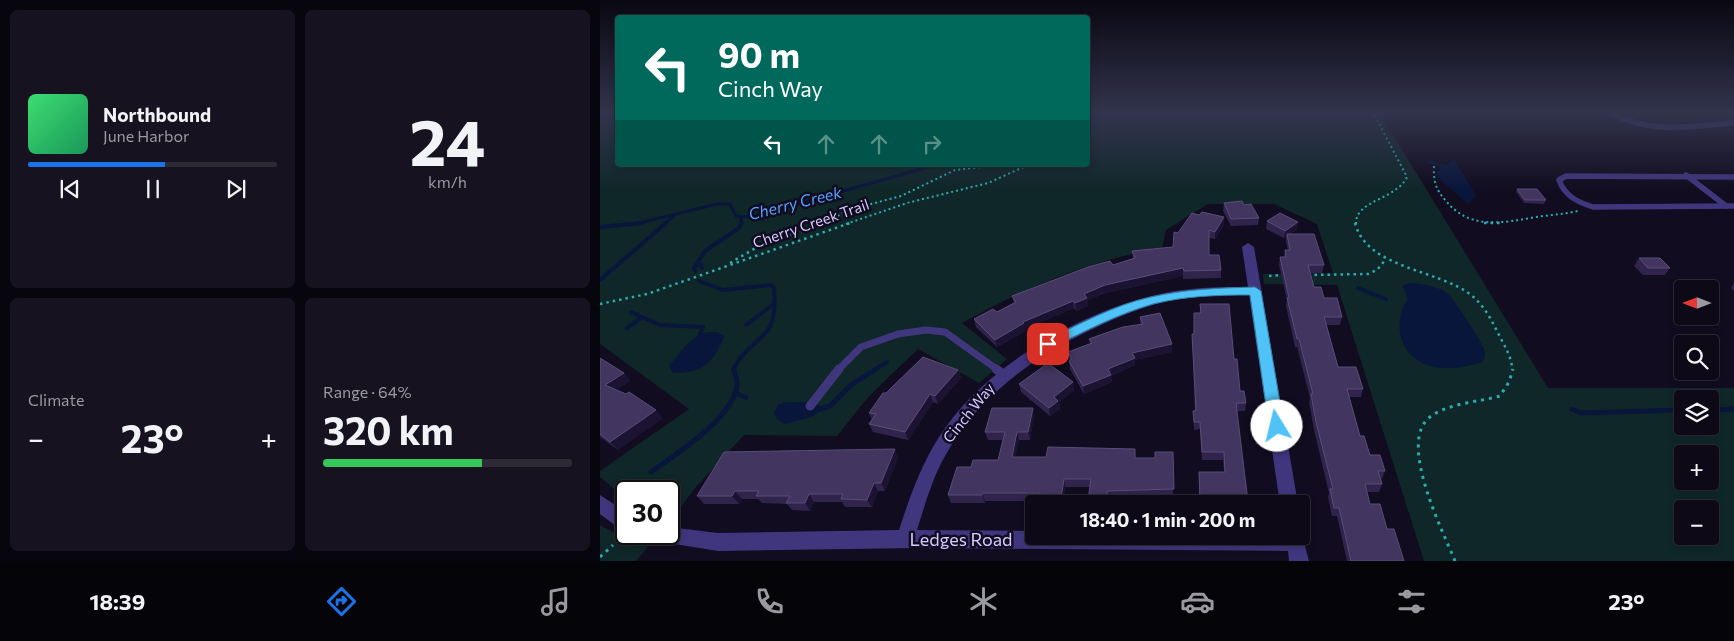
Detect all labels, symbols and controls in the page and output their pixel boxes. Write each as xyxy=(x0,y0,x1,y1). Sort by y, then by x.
text: 90 m xyxy=(718,32,800,75)
icon: left xyxy=(635,35,700,100)
text: Cinch Way xyxy=(718,75,823,102)
text: 24 xyxy=(410,100,485,179)
text: Northbound xyxy=(103,103,211,126)
text: June Harbor xyxy=(103,126,189,145)
icon: left xyxy=(759,130,787,158)
icon: ahead xyxy=(812,130,840,158)
icon: ahead xyxy=(865,130,893,158)
icon: right xyxy=(918,130,946,158)
text: km/h xyxy=(428,172,467,191)
icon: previous xyxy=(56,175,84,203)
icon: pause xyxy=(139,175,167,203)
icon: next xyxy=(222,175,250,203)
water label: Cherry Creek xyxy=(746,182,844,223)
street label: Cherry Creek Trail xyxy=(750,195,871,251)
north arrow xyxy=(1674,280,1719,325)
map controls xyxy=(1674,280,1719,545)
pin xyxy=(1027,323,1069,365)
icon: arrive xyxy=(1034,330,1062,358)
button: search xyxy=(1674,335,1719,380)
street label: Cinch Way xyxy=(939,379,998,446)
text: Range · 64% xyxy=(323,382,411,401)
text: Climate xyxy=(28,390,84,409)
button: layers xyxy=(1674,390,1719,435)
position arrow xyxy=(1250,399,1302,451)
text: 320 km xyxy=(323,406,454,453)
text: 23° xyxy=(121,414,184,461)
text: − xyxy=(28,421,44,455)
text: + xyxy=(261,421,277,455)
button: + xyxy=(1674,445,1719,490)
speed limit sign: 30 xyxy=(615,480,680,545)
button: − xyxy=(1674,500,1719,545)
text: 18:40 · 1 min · 200 m xyxy=(1080,508,1255,531)
street label: Ledges Road xyxy=(910,528,1012,550)
icon: directions xyxy=(324,584,359,619)
icon: music xyxy=(538,584,573,619)
icon: phone xyxy=(752,584,787,619)
icon: climate xyxy=(966,584,1001,619)
icon: car xyxy=(1180,584,1215,619)
icon: filters xyxy=(1394,584,1429,619)
text: 18:39 xyxy=(89,588,145,615)
text: 23° xyxy=(1608,588,1644,615)

